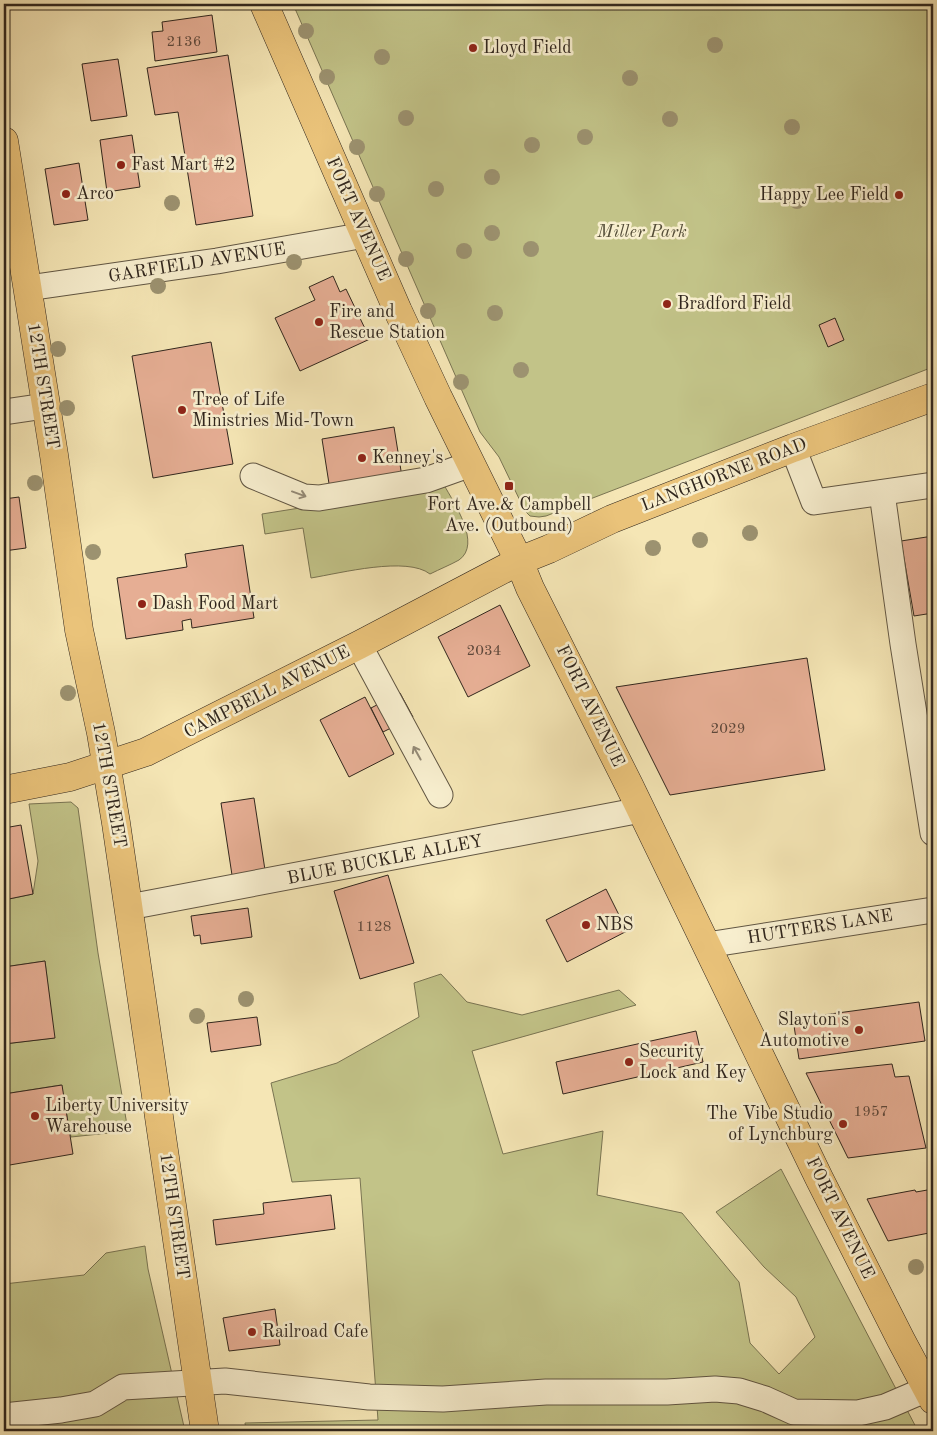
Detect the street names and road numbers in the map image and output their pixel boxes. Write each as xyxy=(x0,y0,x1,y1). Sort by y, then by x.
street label: FORT AVENUE xyxy=(323,155,393,283)
street label: GARFIELD AVENUE xyxy=(107,240,287,286)
street label: 12TH STREET xyxy=(24,322,62,450)
street label: LANGHORNE ROAD xyxy=(639,435,809,515)
street label: CAMPBELL AVENUE xyxy=(181,642,353,742)
street label: FORT AVENUE xyxy=(553,642,627,770)
street label: 12TH STREET xyxy=(89,721,129,849)
street label: BLUE BUCKLE ALLEY xyxy=(286,832,484,888)
street label: HUTTERS LANE xyxy=(746,907,894,947)
street label: 12TH STREET xyxy=(156,1152,192,1280)
street label: FORT AVENUE xyxy=(803,1154,877,1282)

